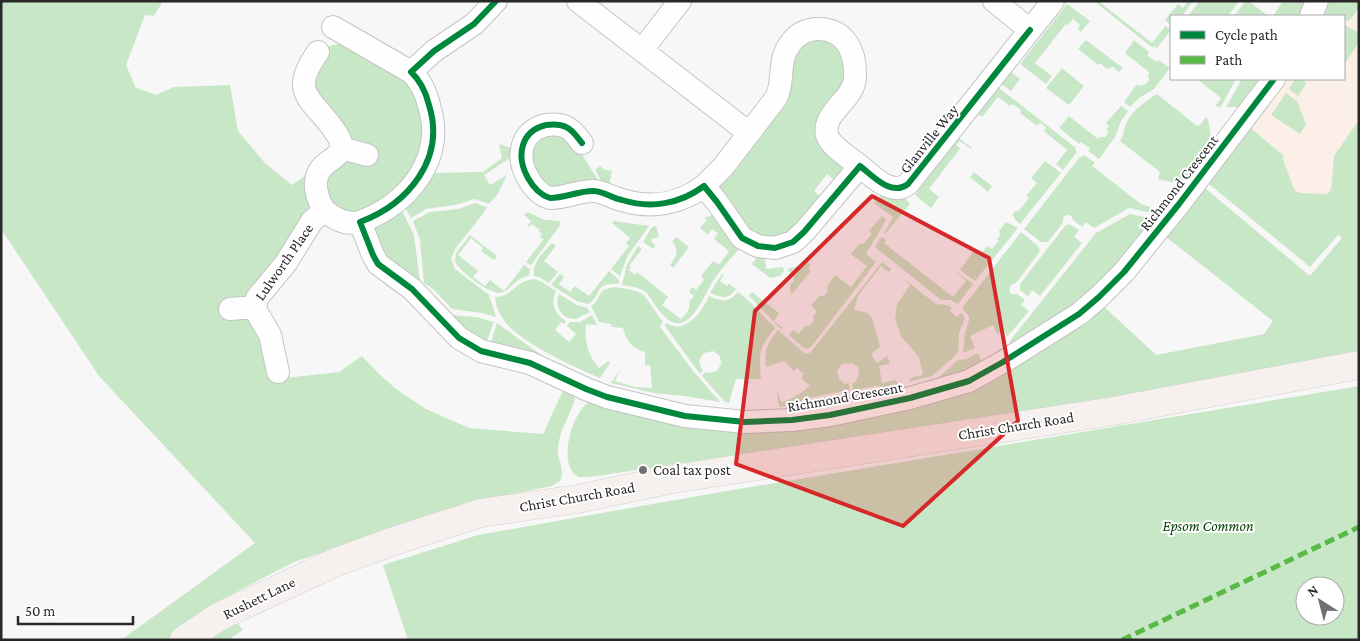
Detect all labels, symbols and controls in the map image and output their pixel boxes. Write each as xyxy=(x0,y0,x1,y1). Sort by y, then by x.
legend xyxy=(1170,15,1345,80)
text: Cycle path xyxy=(1215,27,1278,44)
text: Path xyxy=(1215,52,1242,68)
street label: Glanville Way xyxy=(897,101,962,177)
street label: Richmond Crescent xyxy=(1137,131,1222,234)
street label: Lulworth Place xyxy=(252,220,317,303)
street label: Richmond Crescent xyxy=(786,379,905,415)
street label: Christ Church Road xyxy=(957,409,1075,443)
place label: Coal tax post xyxy=(653,462,732,479)
marker: Coal tax post xyxy=(637,464,649,476)
street label: Christ Church Road xyxy=(518,479,636,515)
park label: Epsom Common xyxy=(1162,518,1254,535)
street label: Rushett Lane xyxy=(220,573,298,622)
north arrow xyxy=(1295,576,1345,626)
text: N xyxy=(1304,581,1321,600)
scale bar xyxy=(18,594,132,626)
text: 50 m xyxy=(25,603,55,619)

